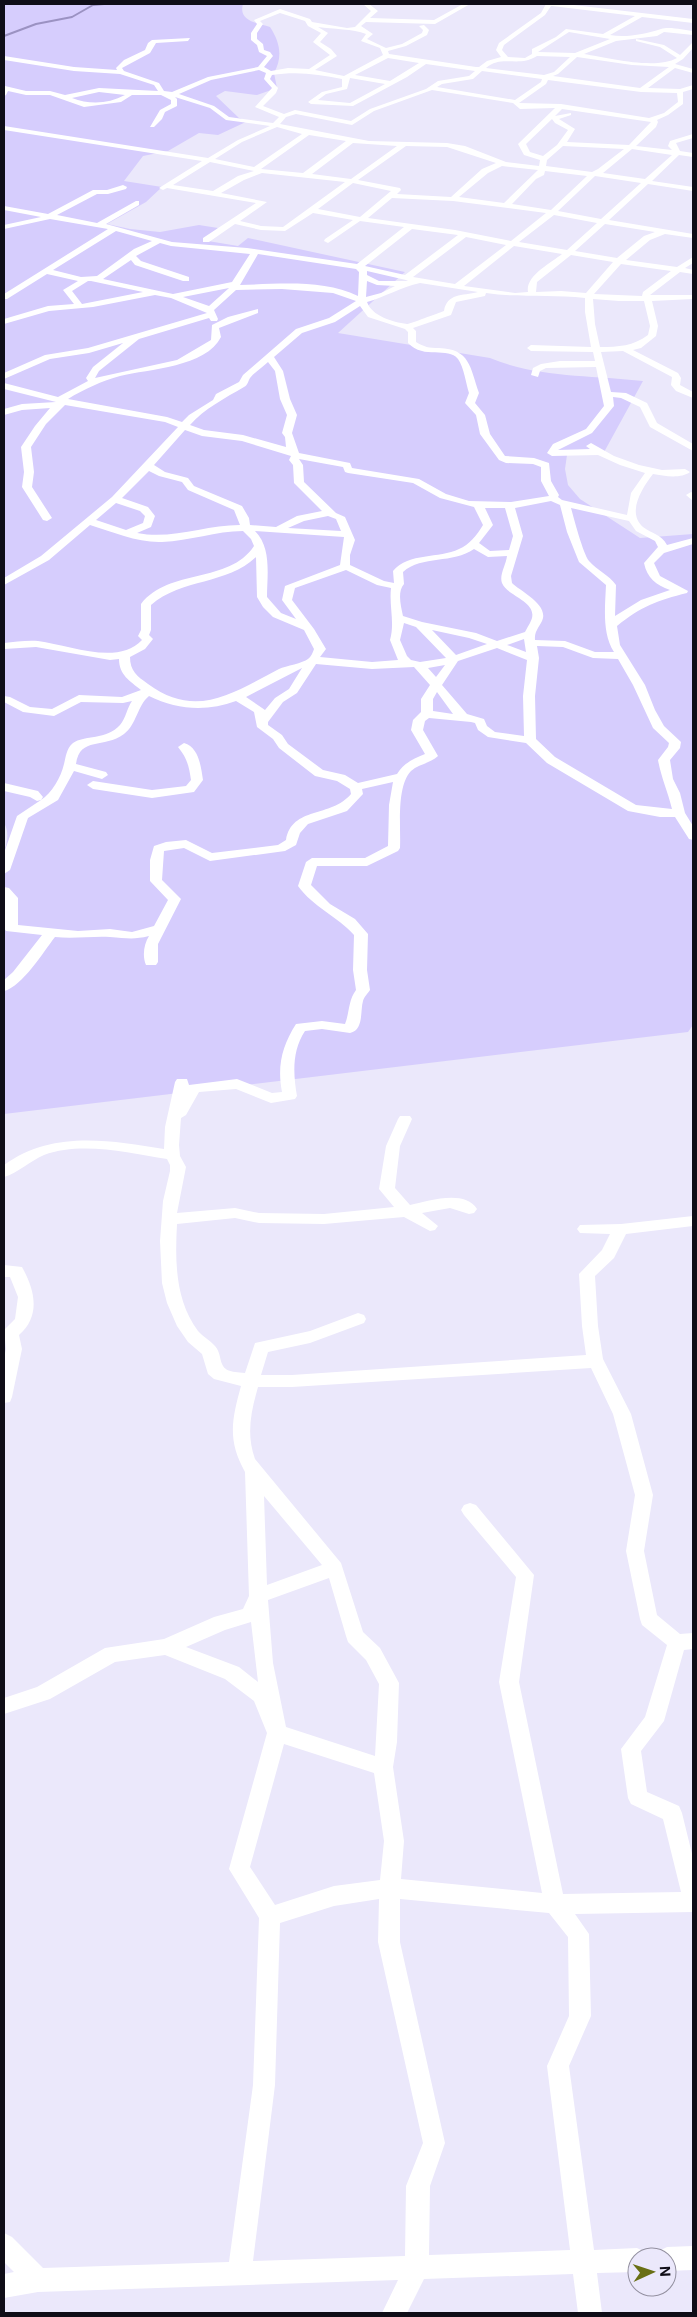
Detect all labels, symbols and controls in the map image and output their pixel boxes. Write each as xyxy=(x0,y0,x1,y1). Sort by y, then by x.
north arrow xyxy=(627,2247,677,2297)
text: N xyxy=(657,2266,674,2277)

